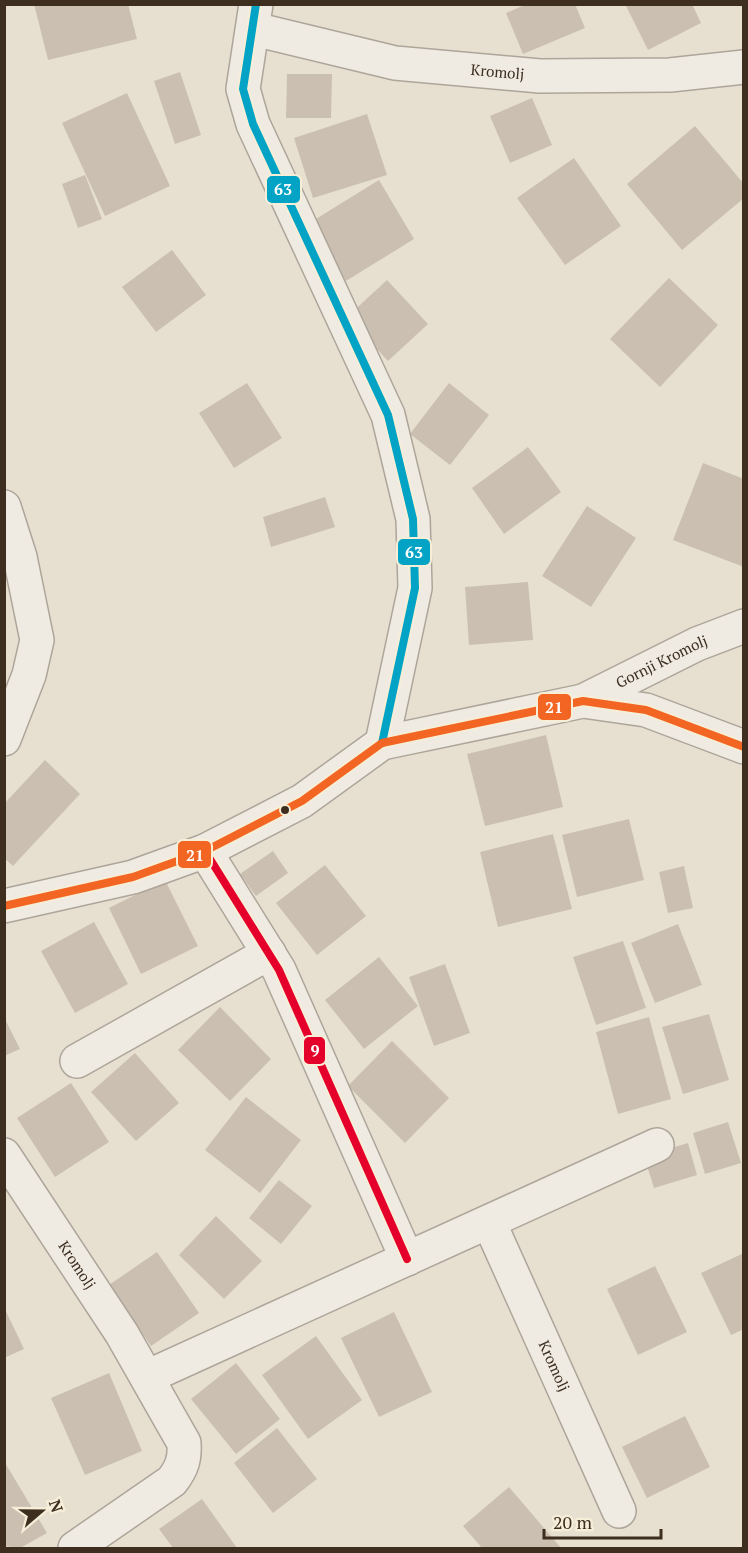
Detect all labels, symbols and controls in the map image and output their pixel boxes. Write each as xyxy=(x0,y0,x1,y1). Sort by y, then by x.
street label: Kromolj xyxy=(470,59,525,84)
line badge: 63 xyxy=(266,175,301,204)
text: 63 xyxy=(274,178,292,200)
line badge: 63 xyxy=(397,538,431,566)
text: 63 xyxy=(405,541,423,563)
street label: Gornji Kromolj xyxy=(612,630,710,692)
line badge: 21 xyxy=(537,693,572,721)
text: 21 xyxy=(545,696,563,718)
unlabelled marker xyxy=(279,804,291,816)
line badge: 21 xyxy=(177,840,212,869)
text: 21 xyxy=(186,844,204,866)
line badge: 9 xyxy=(303,1036,326,1065)
text: 9 xyxy=(310,1039,320,1061)
street label: Kromolj xyxy=(54,1237,101,1293)
street label: Kromolj xyxy=(535,1337,575,1394)
north arrow xyxy=(12,1481,72,1541)
text: N xyxy=(44,1496,69,1515)
scale bar xyxy=(544,1502,661,1540)
text: 20 m xyxy=(553,1510,593,1534)

